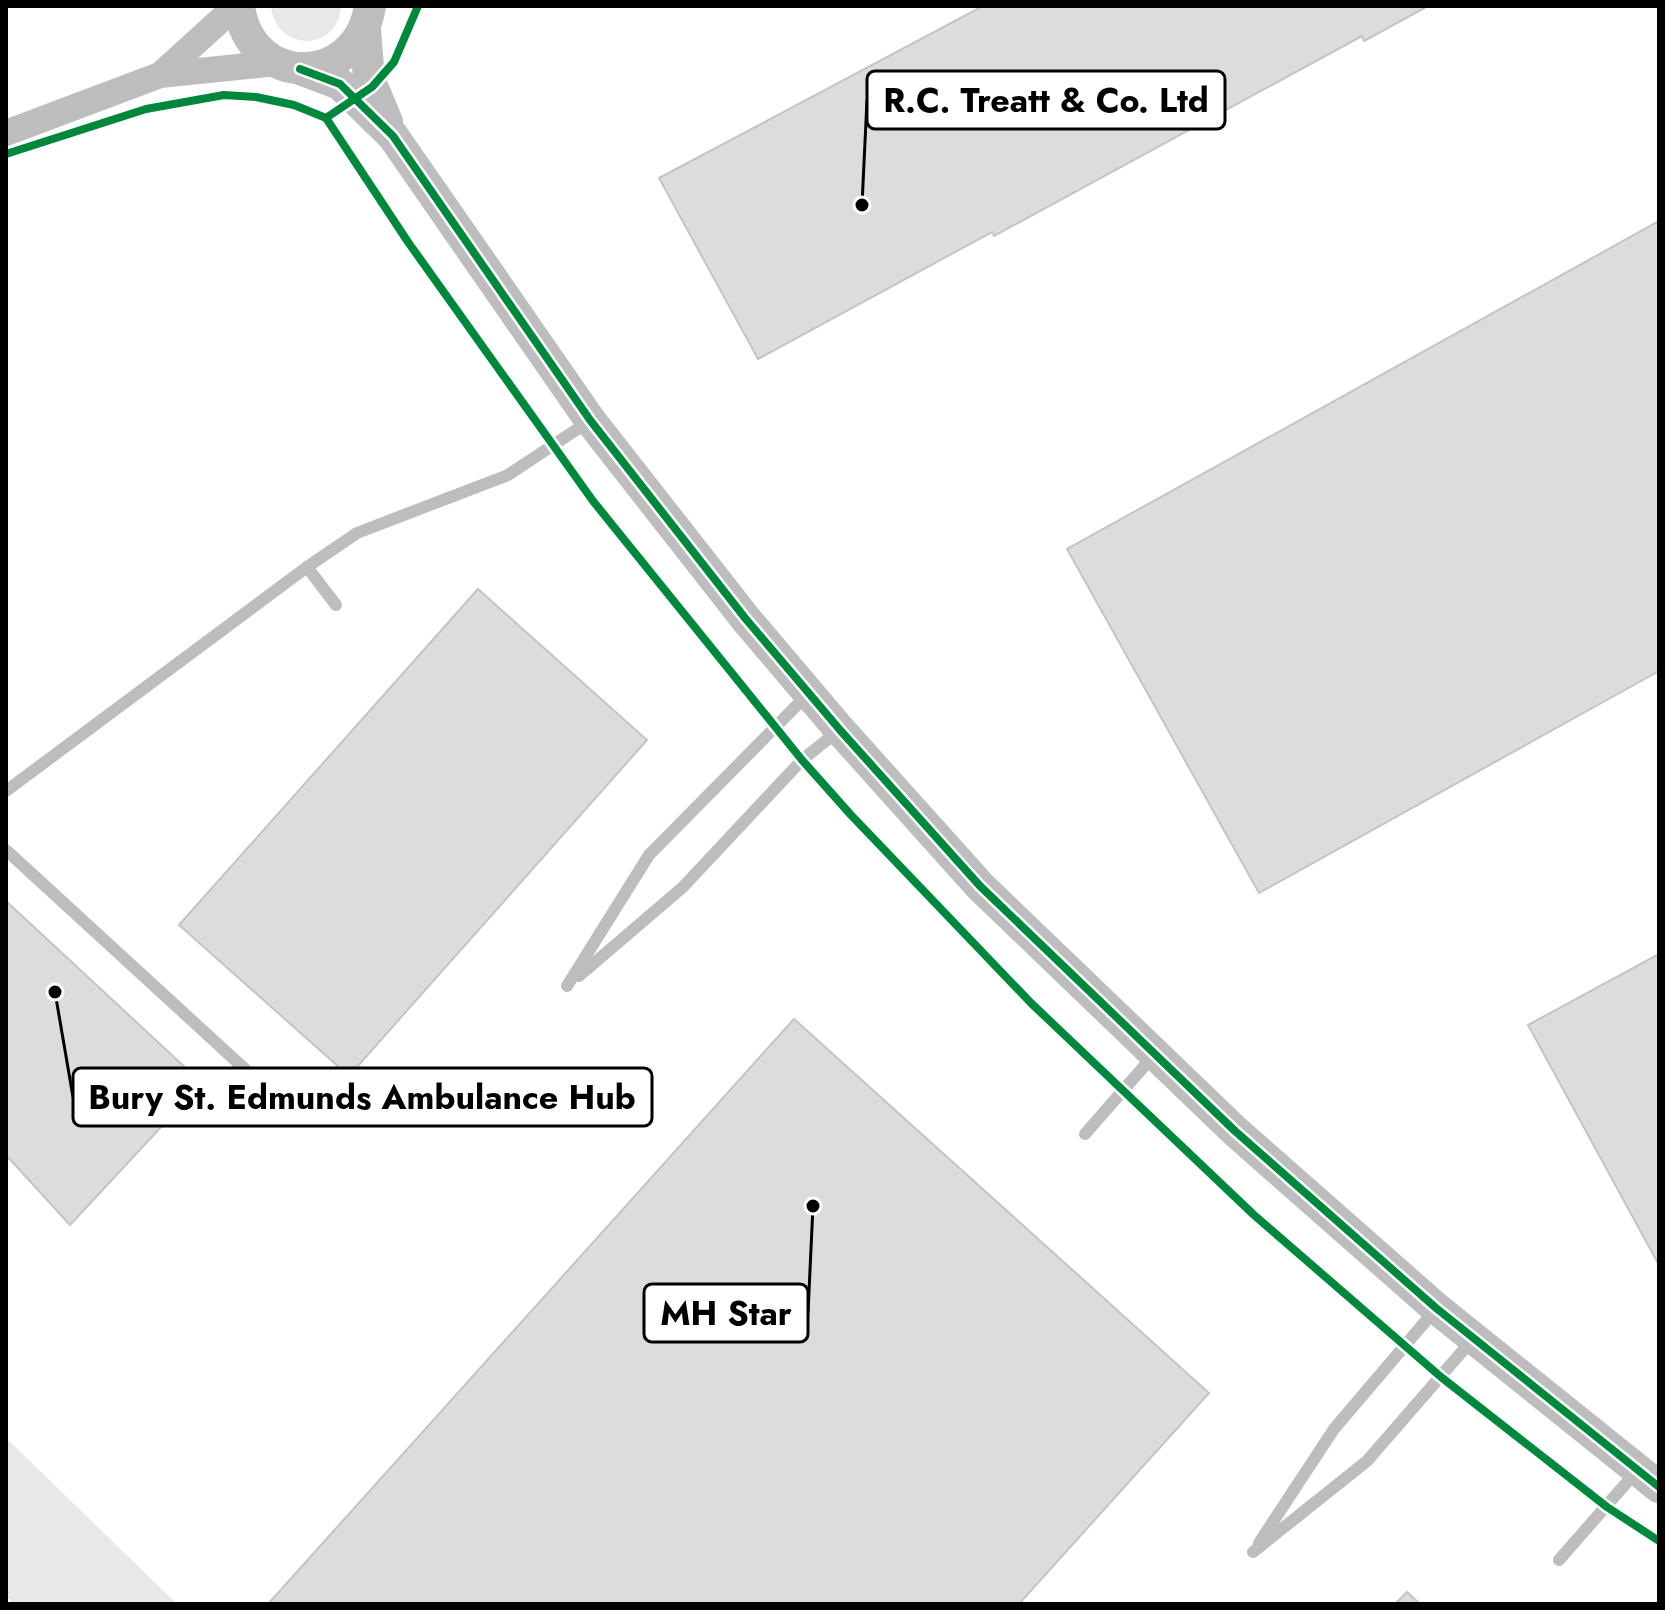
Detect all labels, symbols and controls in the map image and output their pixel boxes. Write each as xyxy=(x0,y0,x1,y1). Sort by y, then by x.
callout: R.C. Treatt & Co. Ltd xyxy=(867,71,1225,129)
text: R.C. Treatt & Co. Ltd xyxy=(883,76,1209,125)
callout: Bury St. Edmunds Ambulance Hub xyxy=(73,1068,652,1126)
text: Bury St. Edmunds Ambulance Hub xyxy=(88,1073,636,1122)
callout: MH Star xyxy=(644,1284,808,1342)
text: MH Star xyxy=(660,1289,792,1338)

